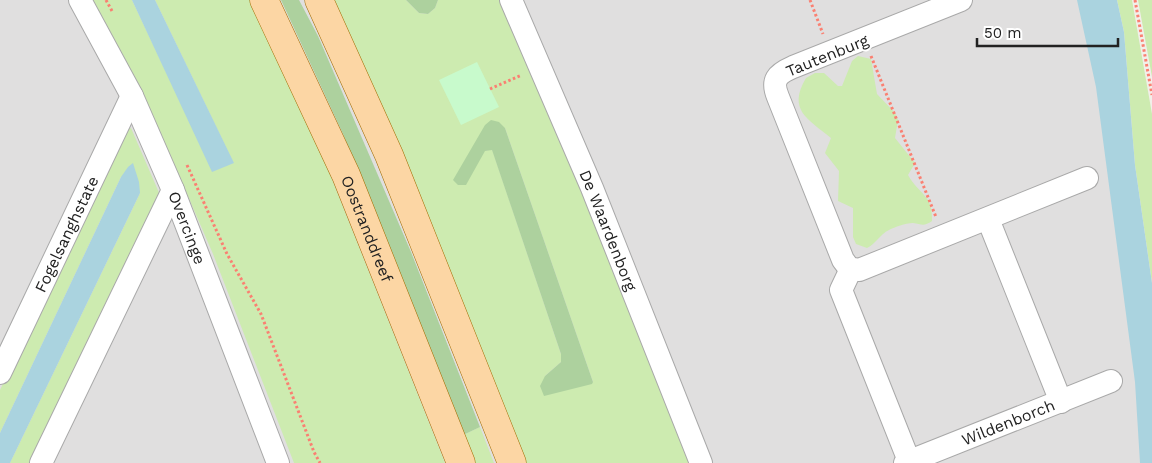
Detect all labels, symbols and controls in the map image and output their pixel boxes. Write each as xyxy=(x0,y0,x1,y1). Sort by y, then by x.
scale bar xyxy=(977,15,1118,47)
text: 50 m xyxy=(984,24,1021,42)
street label: Tautenburg xyxy=(783,30,872,81)
street label: De Waardenborg xyxy=(575,167,641,294)
street label: Fogelsanghstate xyxy=(31,173,103,296)
street label: Oostranddreef xyxy=(337,173,397,285)
street label: Overcinge xyxy=(164,189,210,267)
street label: Wildenborch xyxy=(959,395,1058,449)

